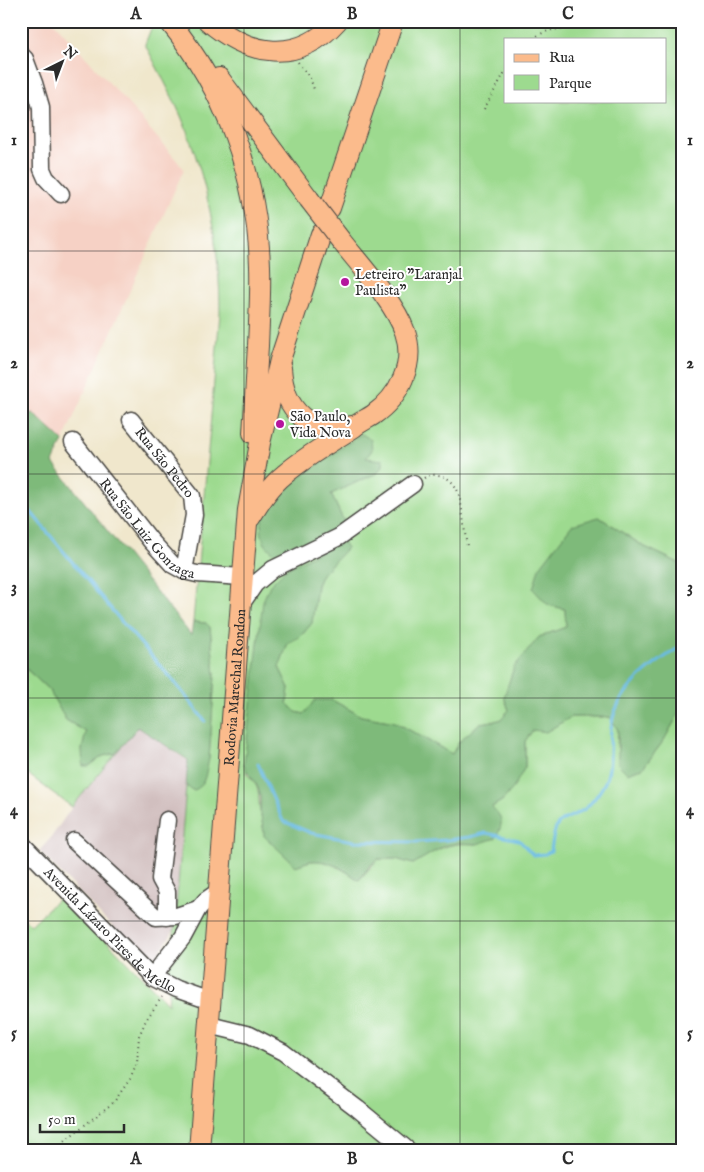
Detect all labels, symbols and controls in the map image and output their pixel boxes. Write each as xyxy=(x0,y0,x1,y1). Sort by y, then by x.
text: A xyxy=(130,5,143,25)
text: B xyxy=(347,5,358,25)
text: C xyxy=(562,5,574,25)
north arrow xyxy=(38,38,88,88)
legend xyxy=(504,38,666,102)
text: N xyxy=(59,42,81,64)
text: Rua xyxy=(549,48,575,67)
text: Parque xyxy=(549,74,592,93)
text: 1 xyxy=(11,131,17,151)
text: 1 xyxy=(687,131,693,151)
place label: Letreiro "Laranjal Paulista" xyxy=(355,266,462,300)
marker: Letreiro "Laranjal Paulista" xyxy=(339,276,351,288)
text: 2 xyxy=(10,354,18,374)
text: 2 xyxy=(686,354,694,374)
place label: São Paulo, Vida Nova xyxy=(289,408,352,442)
marker: São Paulo, Vida Nova xyxy=(274,418,286,430)
street label: Rua São Pedro xyxy=(130,424,198,502)
street label: Rua São Luiz Gonzaga xyxy=(95,475,197,583)
text: 3 xyxy=(11,578,17,598)
text: 3 xyxy=(687,578,693,598)
street label: Rodovia Marechal Rondon xyxy=(220,608,250,767)
text: 4 xyxy=(10,801,19,821)
text: 4 xyxy=(686,801,695,821)
street label: Avenida Lázaro Pires de Mello xyxy=(39,863,179,998)
text: 5 xyxy=(11,1024,17,1044)
text: 5 xyxy=(687,1024,693,1044)
scale bar xyxy=(40,1102,124,1134)
text: 50 m xyxy=(48,1110,76,1129)
text: A xyxy=(130,1150,143,1170)
text: B xyxy=(347,1150,358,1170)
text: C xyxy=(562,1150,574,1170)

